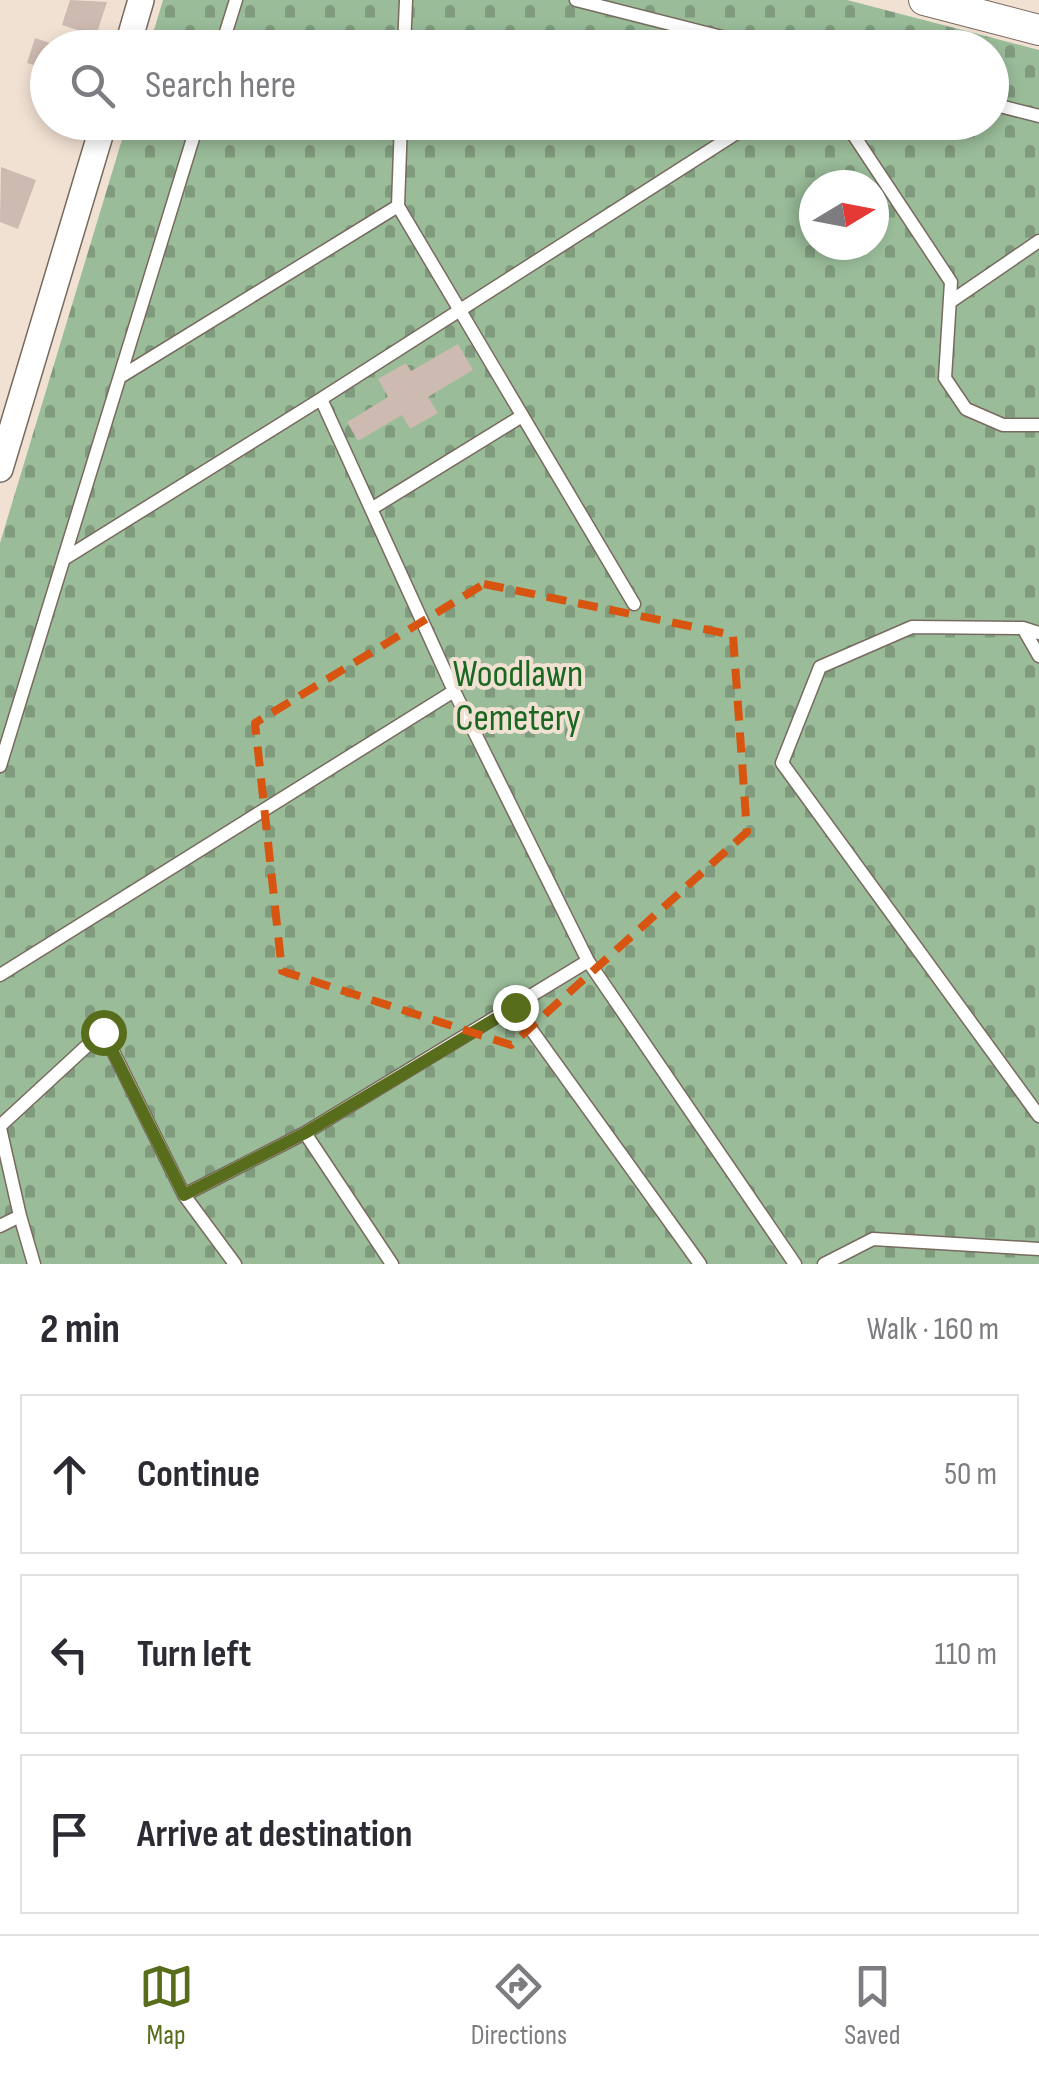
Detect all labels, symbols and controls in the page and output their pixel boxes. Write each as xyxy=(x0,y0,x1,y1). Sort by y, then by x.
search box xyxy=(30,30,1009,140)
icon: search xyxy=(65,58,120,113)
text: Search here xyxy=(145,63,296,108)
north arrow xyxy=(799,170,889,260)
park label: Woodlawn Cemetery xyxy=(453,652,583,741)
route end xyxy=(493,985,539,1031)
route start xyxy=(81,1010,127,1056)
text: 2 min xyxy=(40,1304,120,1355)
text: Walk · 160 m xyxy=(867,1310,999,1349)
icon: ahead xyxy=(42,1447,97,1502)
text: Continue xyxy=(137,1452,260,1497)
text: 50 m xyxy=(944,1455,997,1494)
icon: left xyxy=(42,1627,97,1682)
text: Turn left xyxy=(137,1632,251,1677)
text: 110 m xyxy=(935,1635,997,1674)
icon: arrive xyxy=(42,1807,97,1862)
text: Arrive at destination xyxy=(137,1812,412,1857)
tab: Map xyxy=(139,1959,194,2052)
tab: Directions xyxy=(471,1959,567,2052)
tab: Saved xyxy=(844,1959,900,2052)

